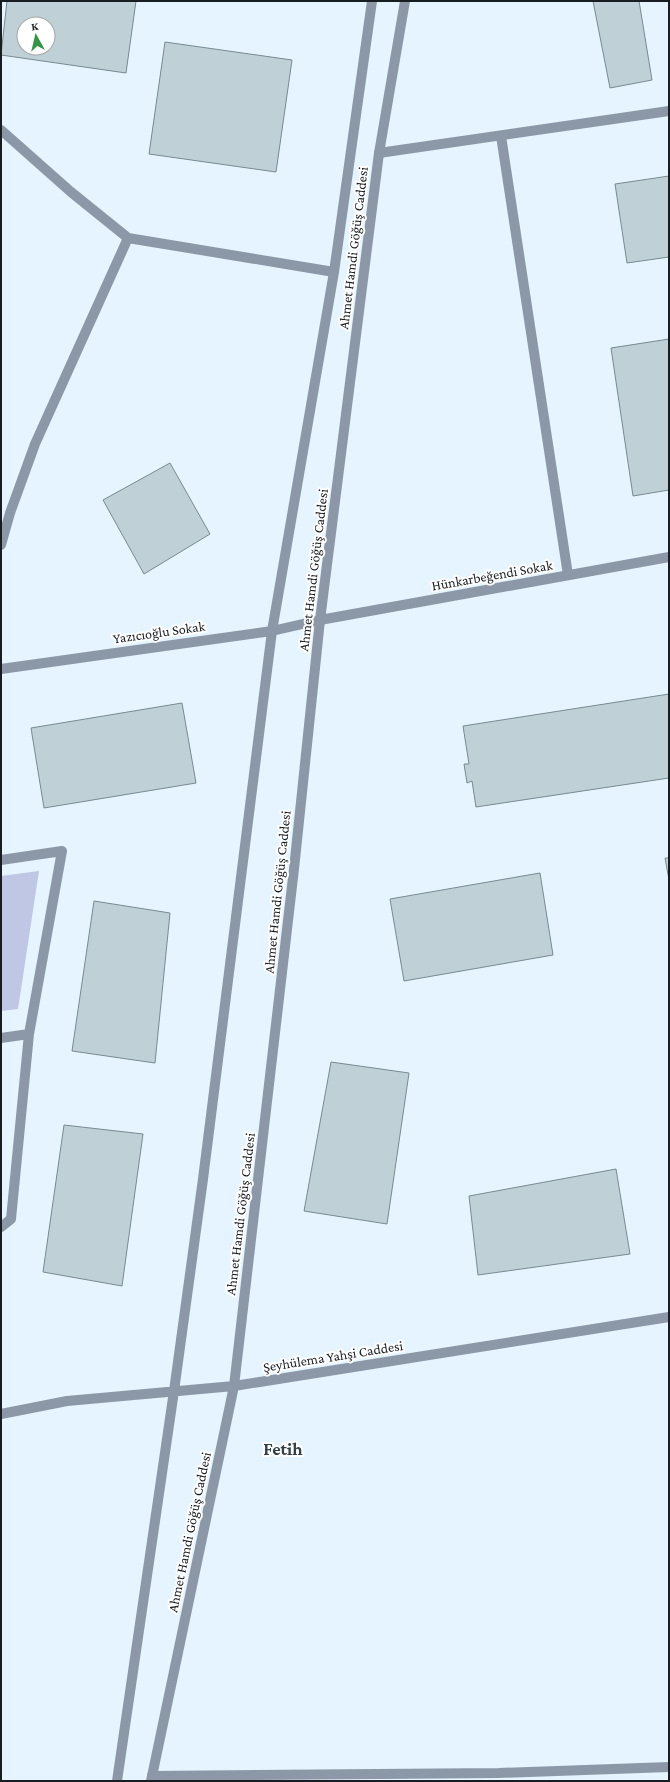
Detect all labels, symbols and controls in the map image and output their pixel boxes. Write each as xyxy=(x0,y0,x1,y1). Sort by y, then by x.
north arrow xyxy=(16,16,56,56)
text: K xyxy=(30,20,40,33)
street label: Ahmet Hamdi Göğüş Caddesi xyxy=(335,166,371,330)
street label: Ahmet Hamdi Göğüş Caddesi xyxy=(295,488,331,652)
street label: Hünkarbeğendi Sokak xyxy=(430,556,554,594)
street label: Yazıcıoğlu Sokak xyxy=(112,618,206,646)
street label: Ahmet Hamdi Göğüş Caddesi xyxy=(260,810,294,974)
street label: Ahmet Hamdi Göğüş Caddesi xyxy=(222,1132,258,1296)
street label: Şeyhülema Yahşi Caddesi xyxy=(262,1337,404,1375)
district label: Fetih xyxy=(263,1439,303,1459)
street label: Ahmet Hamdi Göğüş Caddesi xyxy=(164,1450,214,1614)

